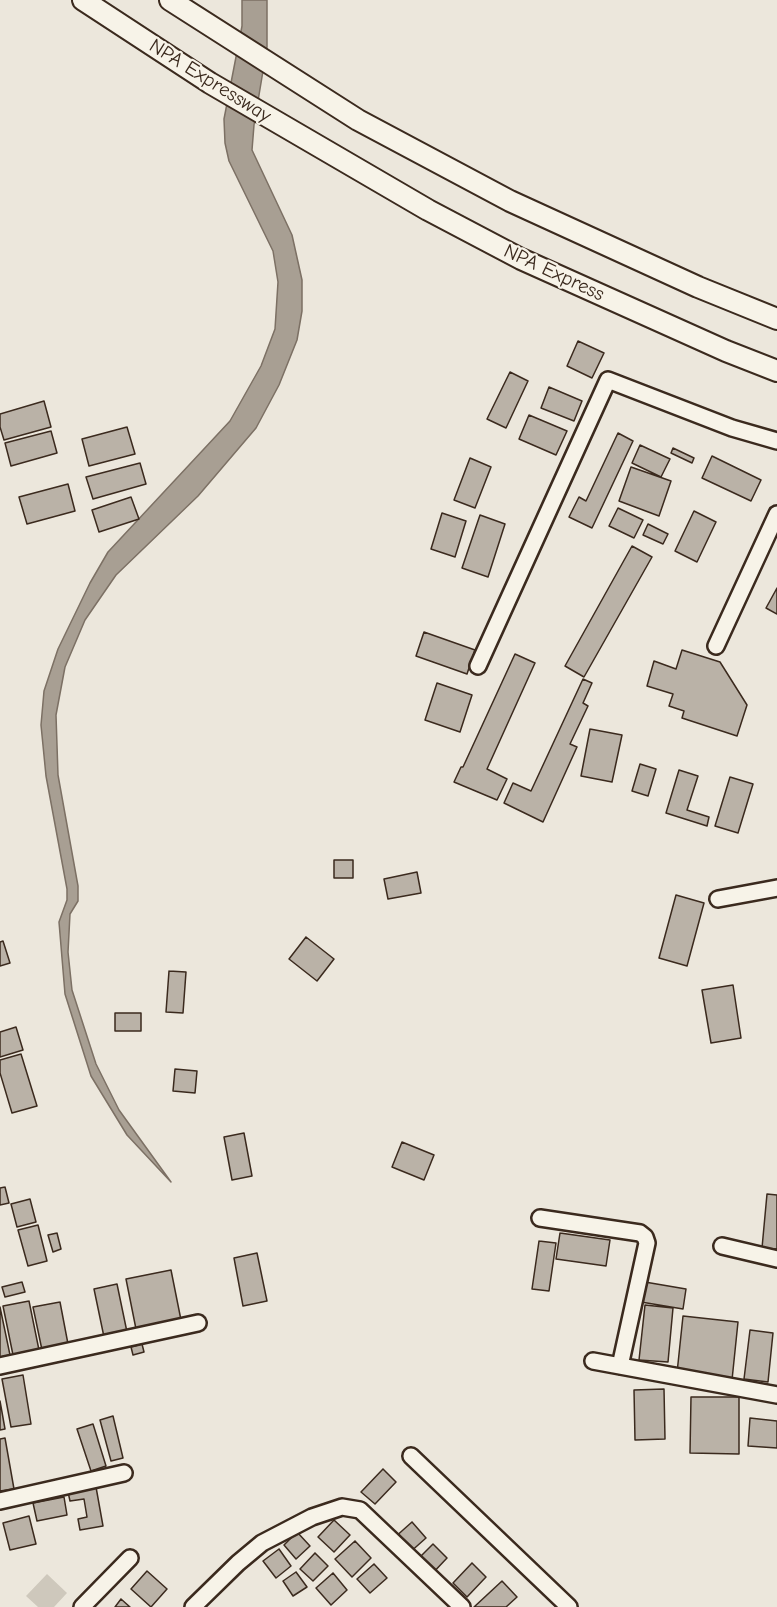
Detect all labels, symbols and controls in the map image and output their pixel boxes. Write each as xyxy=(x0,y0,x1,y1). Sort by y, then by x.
street label: NPA Expressway xyxy=(145,34,275,128)
street label: NPA Express xyxy=(500,239,608,307)

